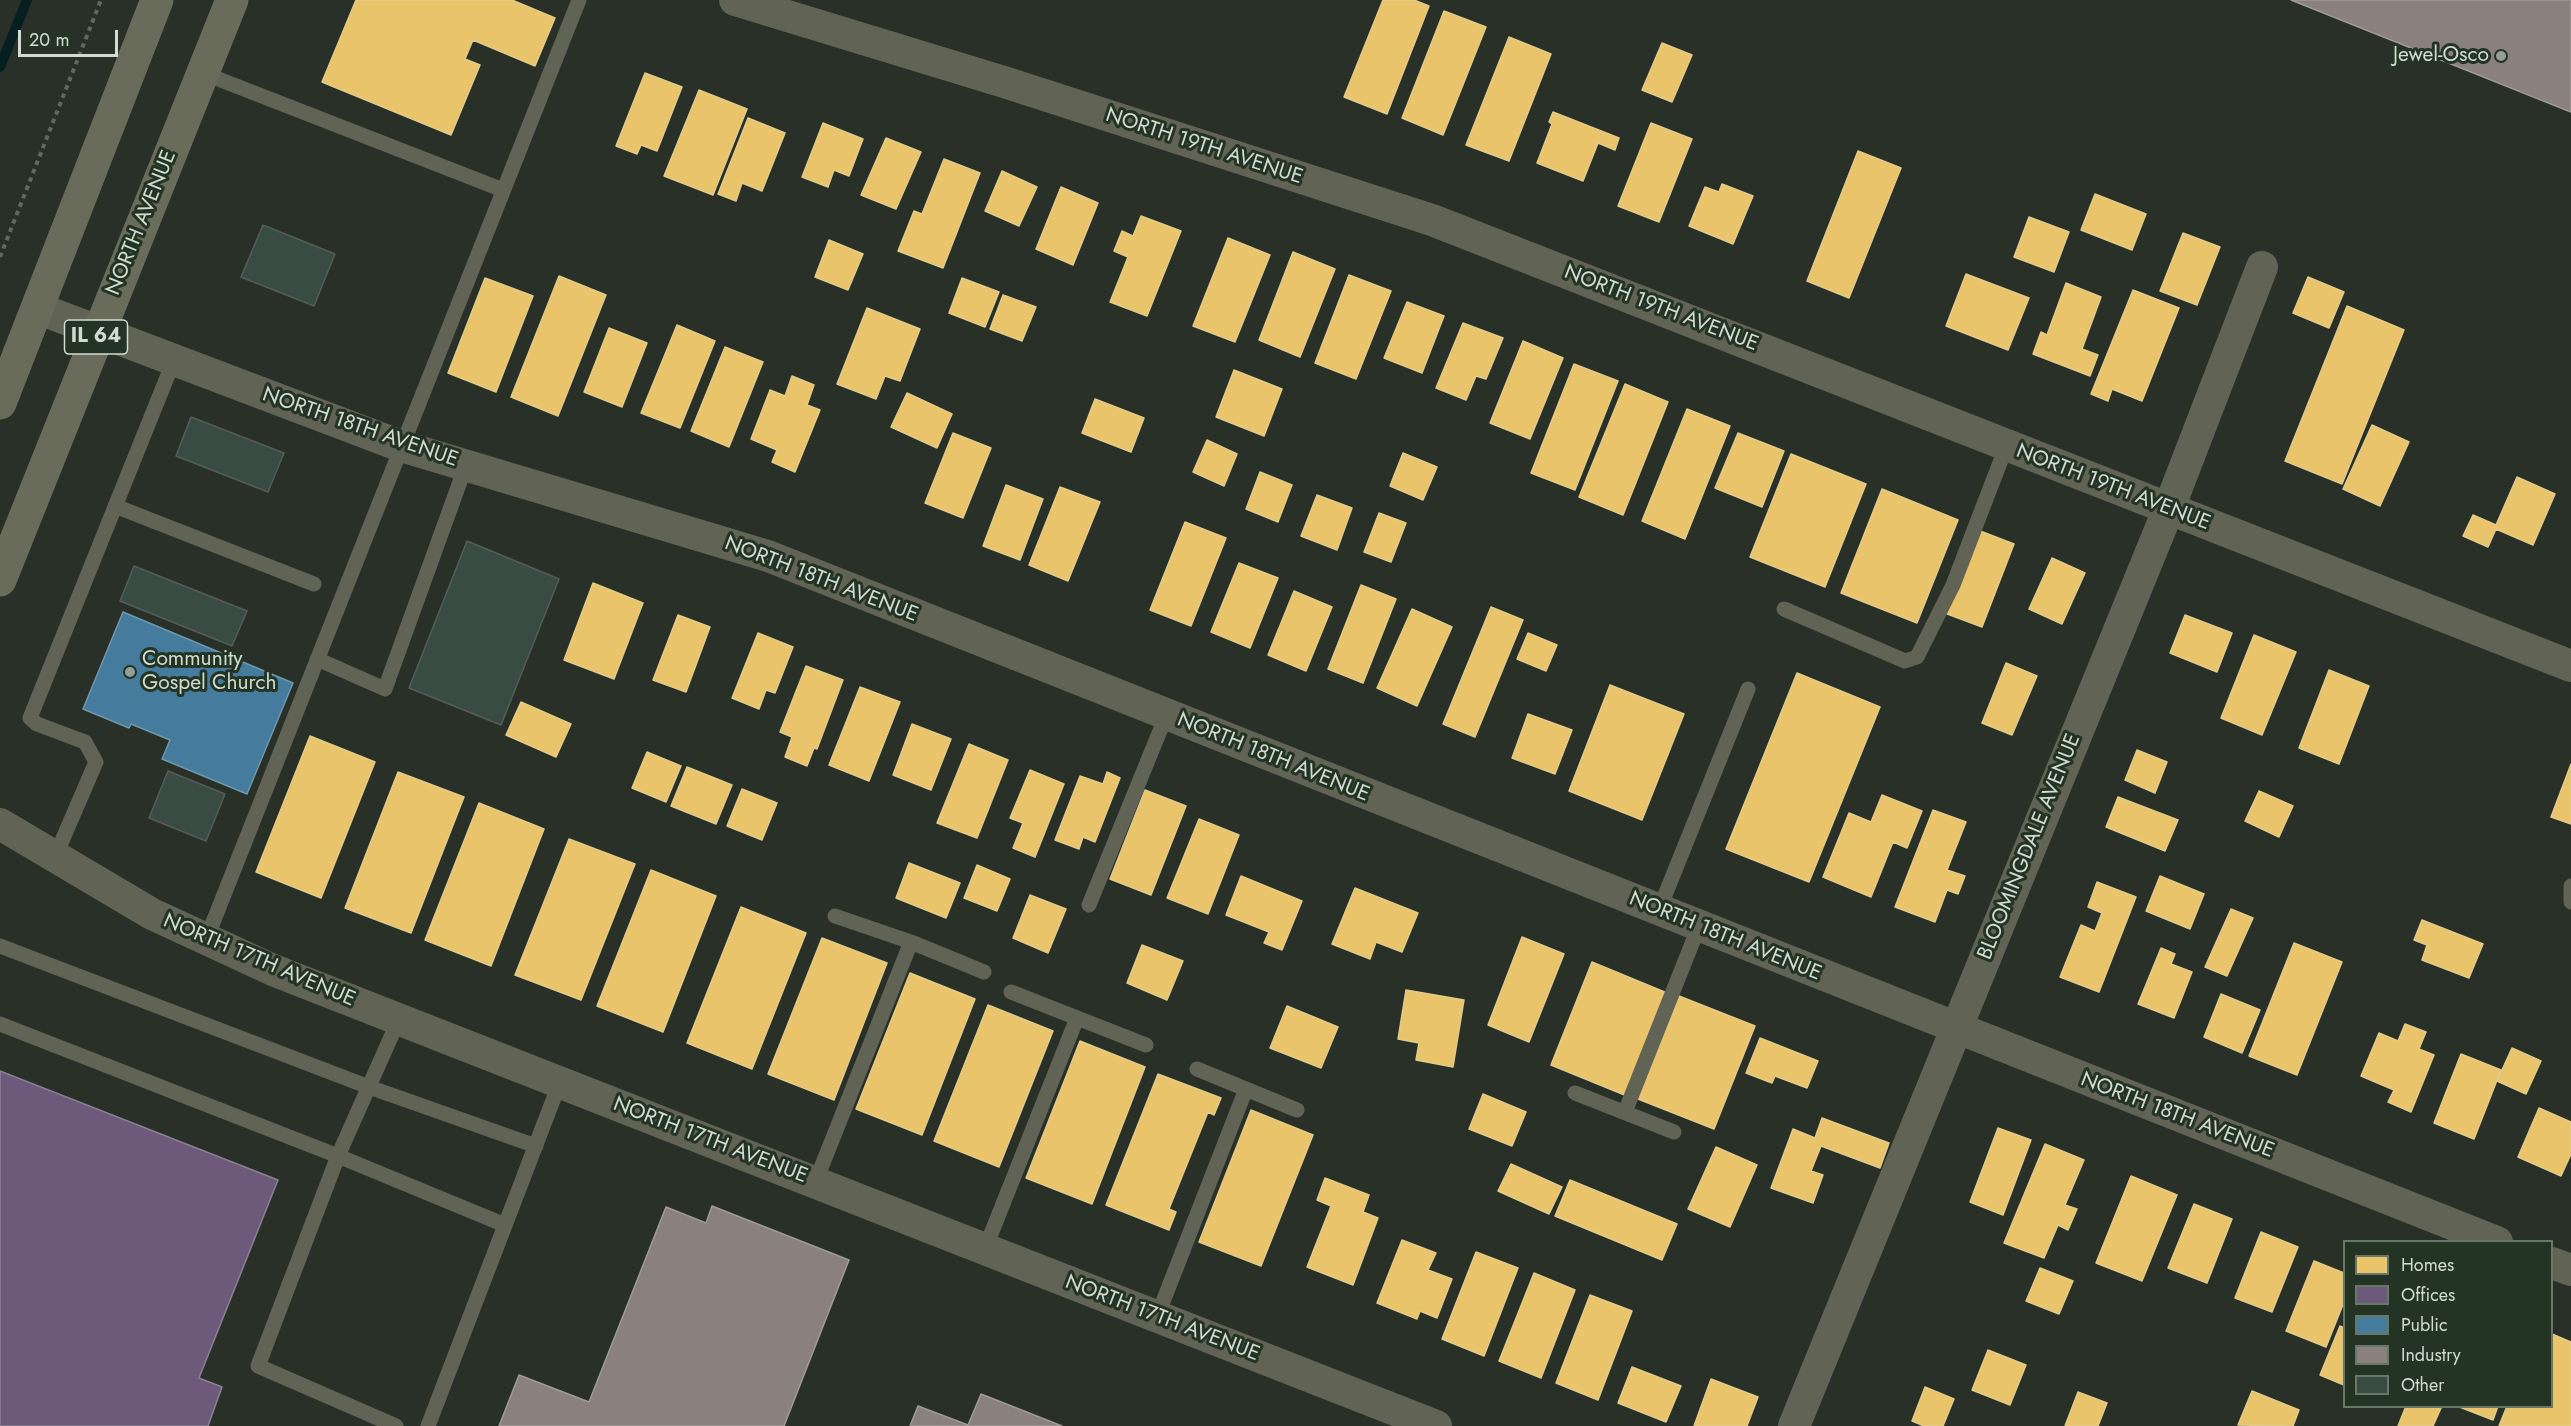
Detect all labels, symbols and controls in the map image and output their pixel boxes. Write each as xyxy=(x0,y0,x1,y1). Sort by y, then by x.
scale bar xyxy=(21,18,122,56)
text: 20 m xyxy=(29,27,69,53)
place label: Jewel-Osco xyxy=(2393,43,2489,69)
marker: Jewel-Osco xyxy=(2494,49,2508,63)
street label: NORTH 19TH AVENUE xyxy=(1102,103,1306,191)
street label: NORTH AVENUE xyxy=(102,147,182,299)
street label: NORTH 19TH AVENUE xyxy=(1560,260,1762,358)
road number: IL 64 xyxy=(64,320,128,354)
street label: NORTH 18TH AVENUE xyxy=(259,383,461,473)
street label: NORTH 19TH AVENUE xyxy=(2012,439,2214,537)
street label: NORTH 18TH AVENUE xyxy=(721,531,921,629)
place label: Community Gospel Church xyxy=(142,647,277,697)
marker: Community Gospel Church xyxy=(123,665,137,679)
street label: NORTH 18TH AVENUE xyxy=(1173,708,1373,808)
street label: BLOOMINGDALE AVENUE xyxy=(1973,730,2087,964)
street label: NORTH 18TH AVENUE xyxy=(1625,887,1825,987)
street label: NORTH 17TH AVENUE xyxy=(159,909,359,1013)
street label: NORTH 18TH AVENUE xyxy=(2077,1067,2277,1165)
street label: NORTH 17TH AVENUE xyxy=(609,1092,811,1190)
legend xyxy=(2343,1240,2553,1408)
text: Homes xyxy=(2401,1252,2454,1278)
street label: NORTH 17TH AVENUE xyxy=(1061,1270,1263,1368)
text: Offices xyxy=(2401,1282,2455,1308)
text: Public xyxy=(2401,1312,2448,1338)
text: Industry xyxy=(2401,1342,2461,1368)
text: Other xyxy=(2401,1372,2444,1398)

